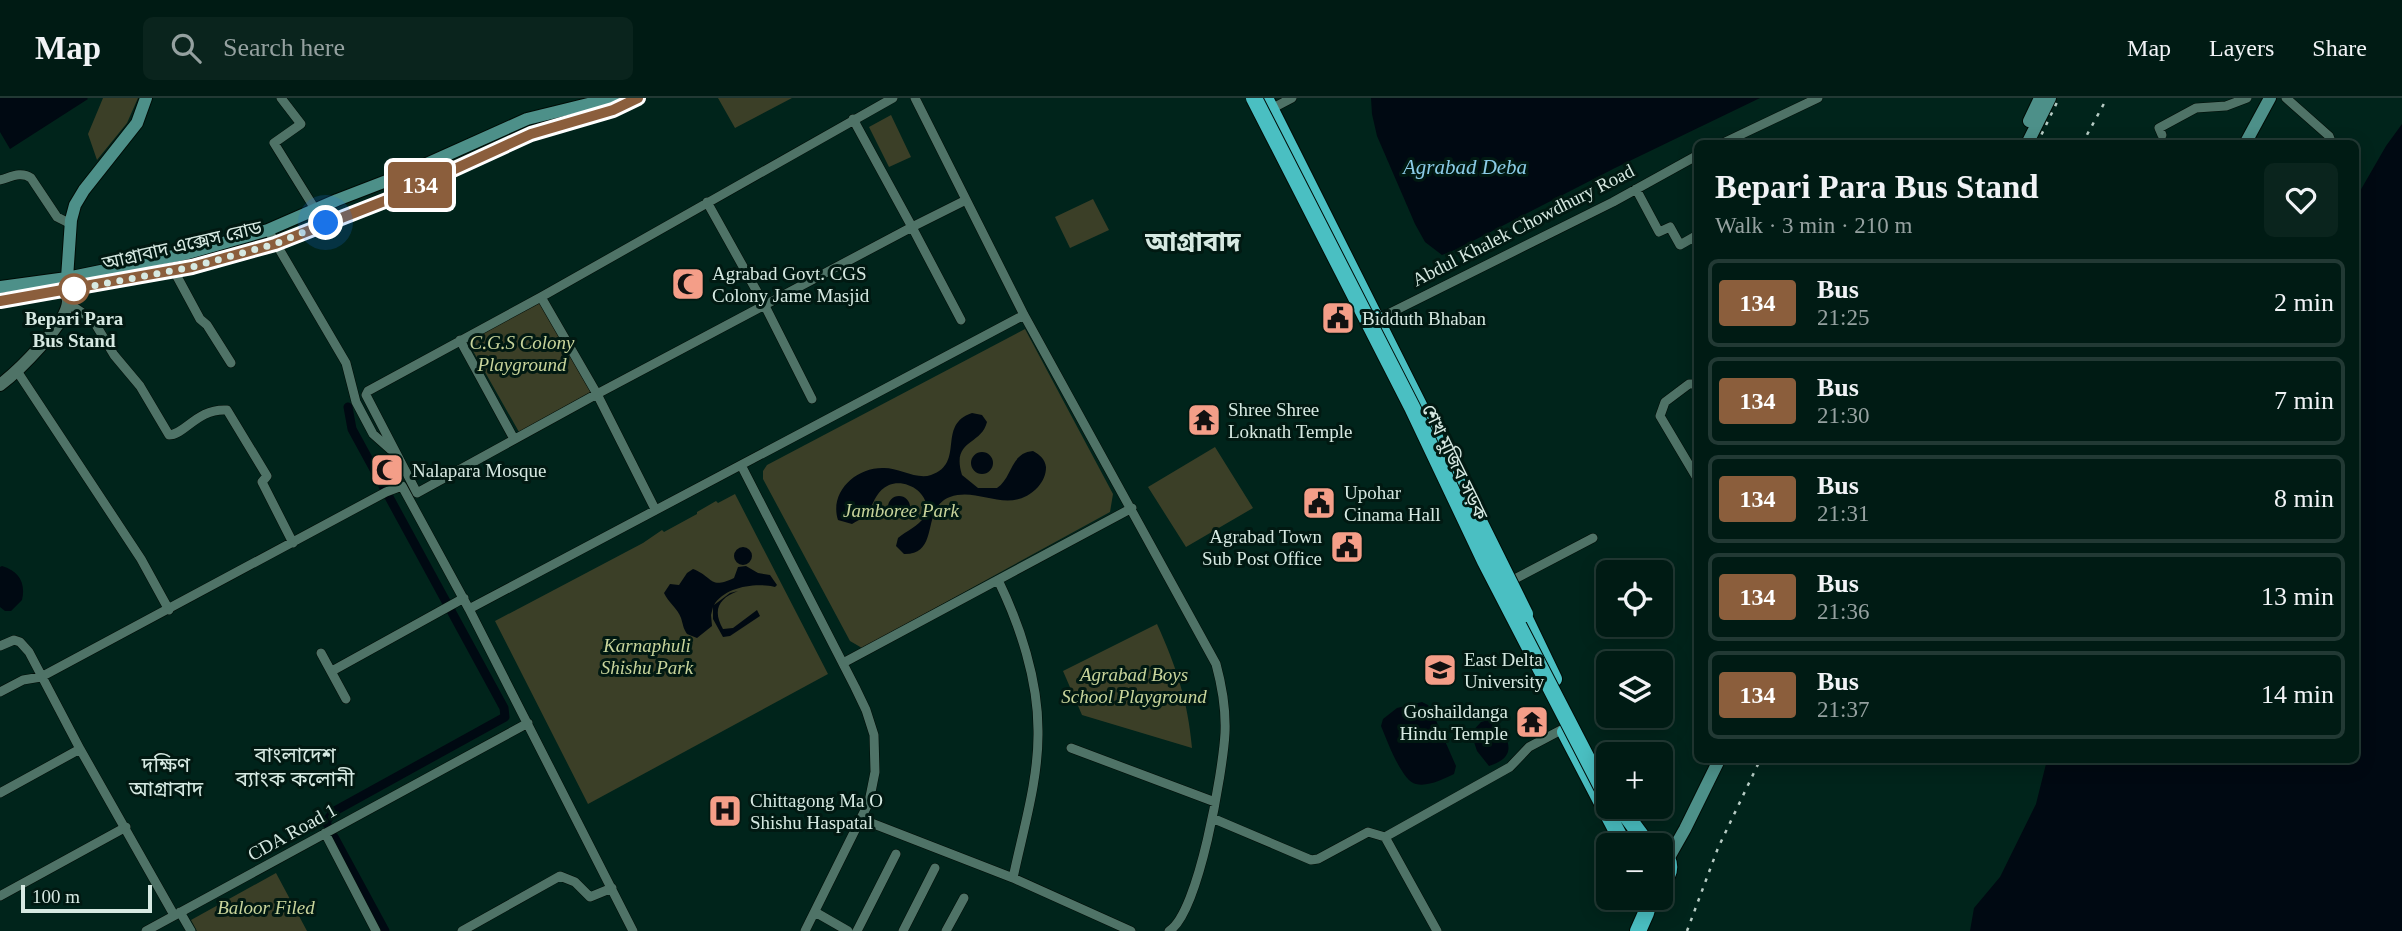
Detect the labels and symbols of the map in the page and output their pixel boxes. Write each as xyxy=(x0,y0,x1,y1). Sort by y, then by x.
water label: Agrabad Deba xyxy=(1401,155,1527,179)
street label: Abdul Khalek Chowdhury Road xyxy=(1408,159,1638,290)
line badge: 134 xyxy=(380,162,460,208)
your location xyxy=(308,205,343,240)
street label: আগ্রাবাদ এক্সেস রোড xyxy=(99,216,264,274)
district label: আগ্রাবাদ xyxy=(1144,228,1242,257)
place label: Agrabad Govt. CGS Colony Jame Masjid xyxy=(712,263,870,306)
mosque icon: Agrabad Govt. CGS Colony Jame Masjid xyxy=(669,265,707,303)
marker: Bepari Para Bus Stand xyxy=(59,274,89,304)
public building icon: Bidduth Bhaban xyxy=(1319,299,1357,337)
place label: Bepari Para Bus Stand xyxy=(25,308,124,351)
place label: Bidduth Bhaban xyxy=(1362,308,1487,329)
park label: C.G.S Colony Playground xyxy=(469,332,575,375)
place label: Shree Shree Loknath Temple xyxy=(1228,399,1352,442)
street label: শেখ মুজিব সড়ক xyxy=(1417,400,1493,524)
temple icon: Shree Shree Loknath Temple xyxy=(1185,401,1223,439)
mosque icon: Nalapara Mosque xyxy=(368,451,406,489)
place label: Nalapara Mosque xyxy=(412,460,547,481)
place label: Upohar Cinama Hall xyxy=(1344,482,1441,525)
public building icon: Upohar Cinama Hall xyxy=(1300,484,1338,522)
park label: Jamboree Park xyxy=(843,500,960,521)
place label: Agrabad Town Sub Post Office xyxy=(1202,526,1322,569)
public building icon: Agrabad Town Sub Post Office xyxy=(1328,528,1366,566)
park label: Karnaphuli Shishu Park xyxy=(601,635,694,678)
place label: East Delta University xyxy=(1464,649,1545,692)
school or university icon: East Delta University xyxy=(1421,651,1459,689)
park label: Agrabad Boys School Playground xyxy=(1061,664,1207,707)
place label: Goshaildanga Hindu Temple xyxy=(1399,701,1509,744)
temple icon: Goshaildanga Hindu Temple xyxy=(1513,703,1551,741)
district label: বাংলাদেশ ব্যাংক কলোনী xyxy=(235,743,355,791)
district label: দক্ষিণ আগ্রাবাদ xyxy=(128,753,203,801)
place label: Chittagong Ma O Shishu Haspatal xyxy=(750,790,883,833)
hospital icon: Chittagong Ma O Shishu Haspatal xyxy=(706,792,744,830)
street label: CDA Road 1 xyxy=(244,799,340,865)
scale bar xyxy=(21,882,152,914)
park label: Baloor Filed xyxy=(217,897,315,918)

